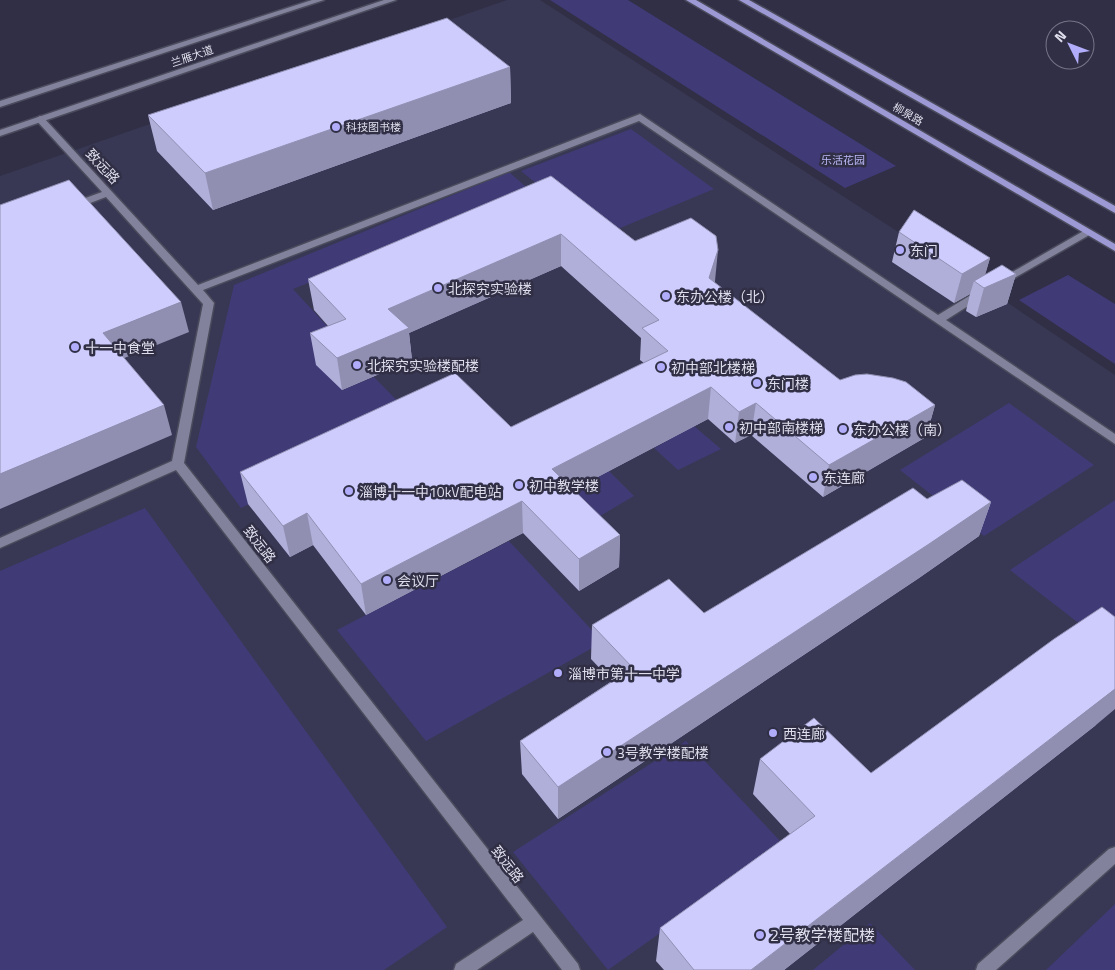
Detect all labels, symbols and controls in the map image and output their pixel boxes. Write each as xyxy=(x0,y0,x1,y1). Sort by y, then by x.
north arrow xyxy=(1045,20,1095,70)
text: N xyxy=(1049,25,1071,47)
street label: 兰雁大道 xyxy=(169,41,215,71)
street label: 柳泉路 xyxy=(890,99,926,129)
place label: 科技图书楼 xyxy=(346,119,401,135)
marker: 科技图书楼 xyxy=(330,121,342,133)
street label: 致远路 xyxy=(81,143,125,189)
park label: 乐活花园 xyxy=(821,152,865,168)
place label: 东门 xyxy=(910,240,938,261)
marker: 东门 xyxy=(894,244,906,256)
place label: 北探究实验楼 xyxy=(448,278,532,299)
marker: 北探究实验楼 xyxy=(432,282,444,294)
place label: 东办公楼（北） xyxy=(676,286,774,307)
marker: 东办公楼（北） xyxy=(660,290,672,302)
place label: 十一中食堂 xyxy=(85,337,155,358)
marker: 十一中食堂 xyxy=(69,341,81,353)
place label: 北探究实验楼配楼 xyxy=(367,355,479,376)
place label: 初中部北楼梯 xyxy=(671,357,755,378)
marker: 北探究实验楼配楼 xyxy=(351,359,363,371)
marker: 初中部北楼梯 xyxy=(655,361,667,373)
place label: 东门楼 xyxy=(767,373,809,394)
marker: 东门楼 xyxy=(751,377,763,389)
place label: 初中部南楼梯 xyxy=(739,417,823,438)
place label: 东办公楼（南） xyxy=(853,419,951,440)
marker: 初中部南楼梯 xyxy=(723,421,735,433)
marker: 东办公楼（南） xyxy=(837,423,849,435)
place label: 东连廊 xyxy=(823,467,865,488)
marker: 东连廊 xyxy=(807,471,819,483)
place label: 初中教学楼 xyxy=(529,475,599,496)
marker: 初中教学楼 xyxy=(513,479,525,491)
place label: 淄博十一中10kV配电站 xyxy=(359,481,501,502)
marker: 淄博十一中10kV配电站 xyxy=(343,485,355,497)
street label: 致远路 xyxy=(239,521,281,567)
place label: 会议厅 xyxy=(397,570,439,591)
marker: 会议厅 xyxy=(381,574,393,586)
place label: 淄博市第十一中学 xyxy=(568,663,680,684)
marker: 淄博市第十一中学 xyxy=(552,667,564,679)
place label: 西连廊 xyxy=(783,723,825,744)
marker: 西连廊 xyxy=(767,727,779,739)
place label: 3号教学楼配楼 xyxy=(617,742,709,763)
marker: 3号教学楼配楼 xyxy=(601,746,613,758)
street label: 致远路 xyxy=(487,841,529,887)
place label: 2号教学楼配楼 xyxy=(770,923,875,947)
marker: 2号教学楼配楼 xyxy=(754,929,766,941)

